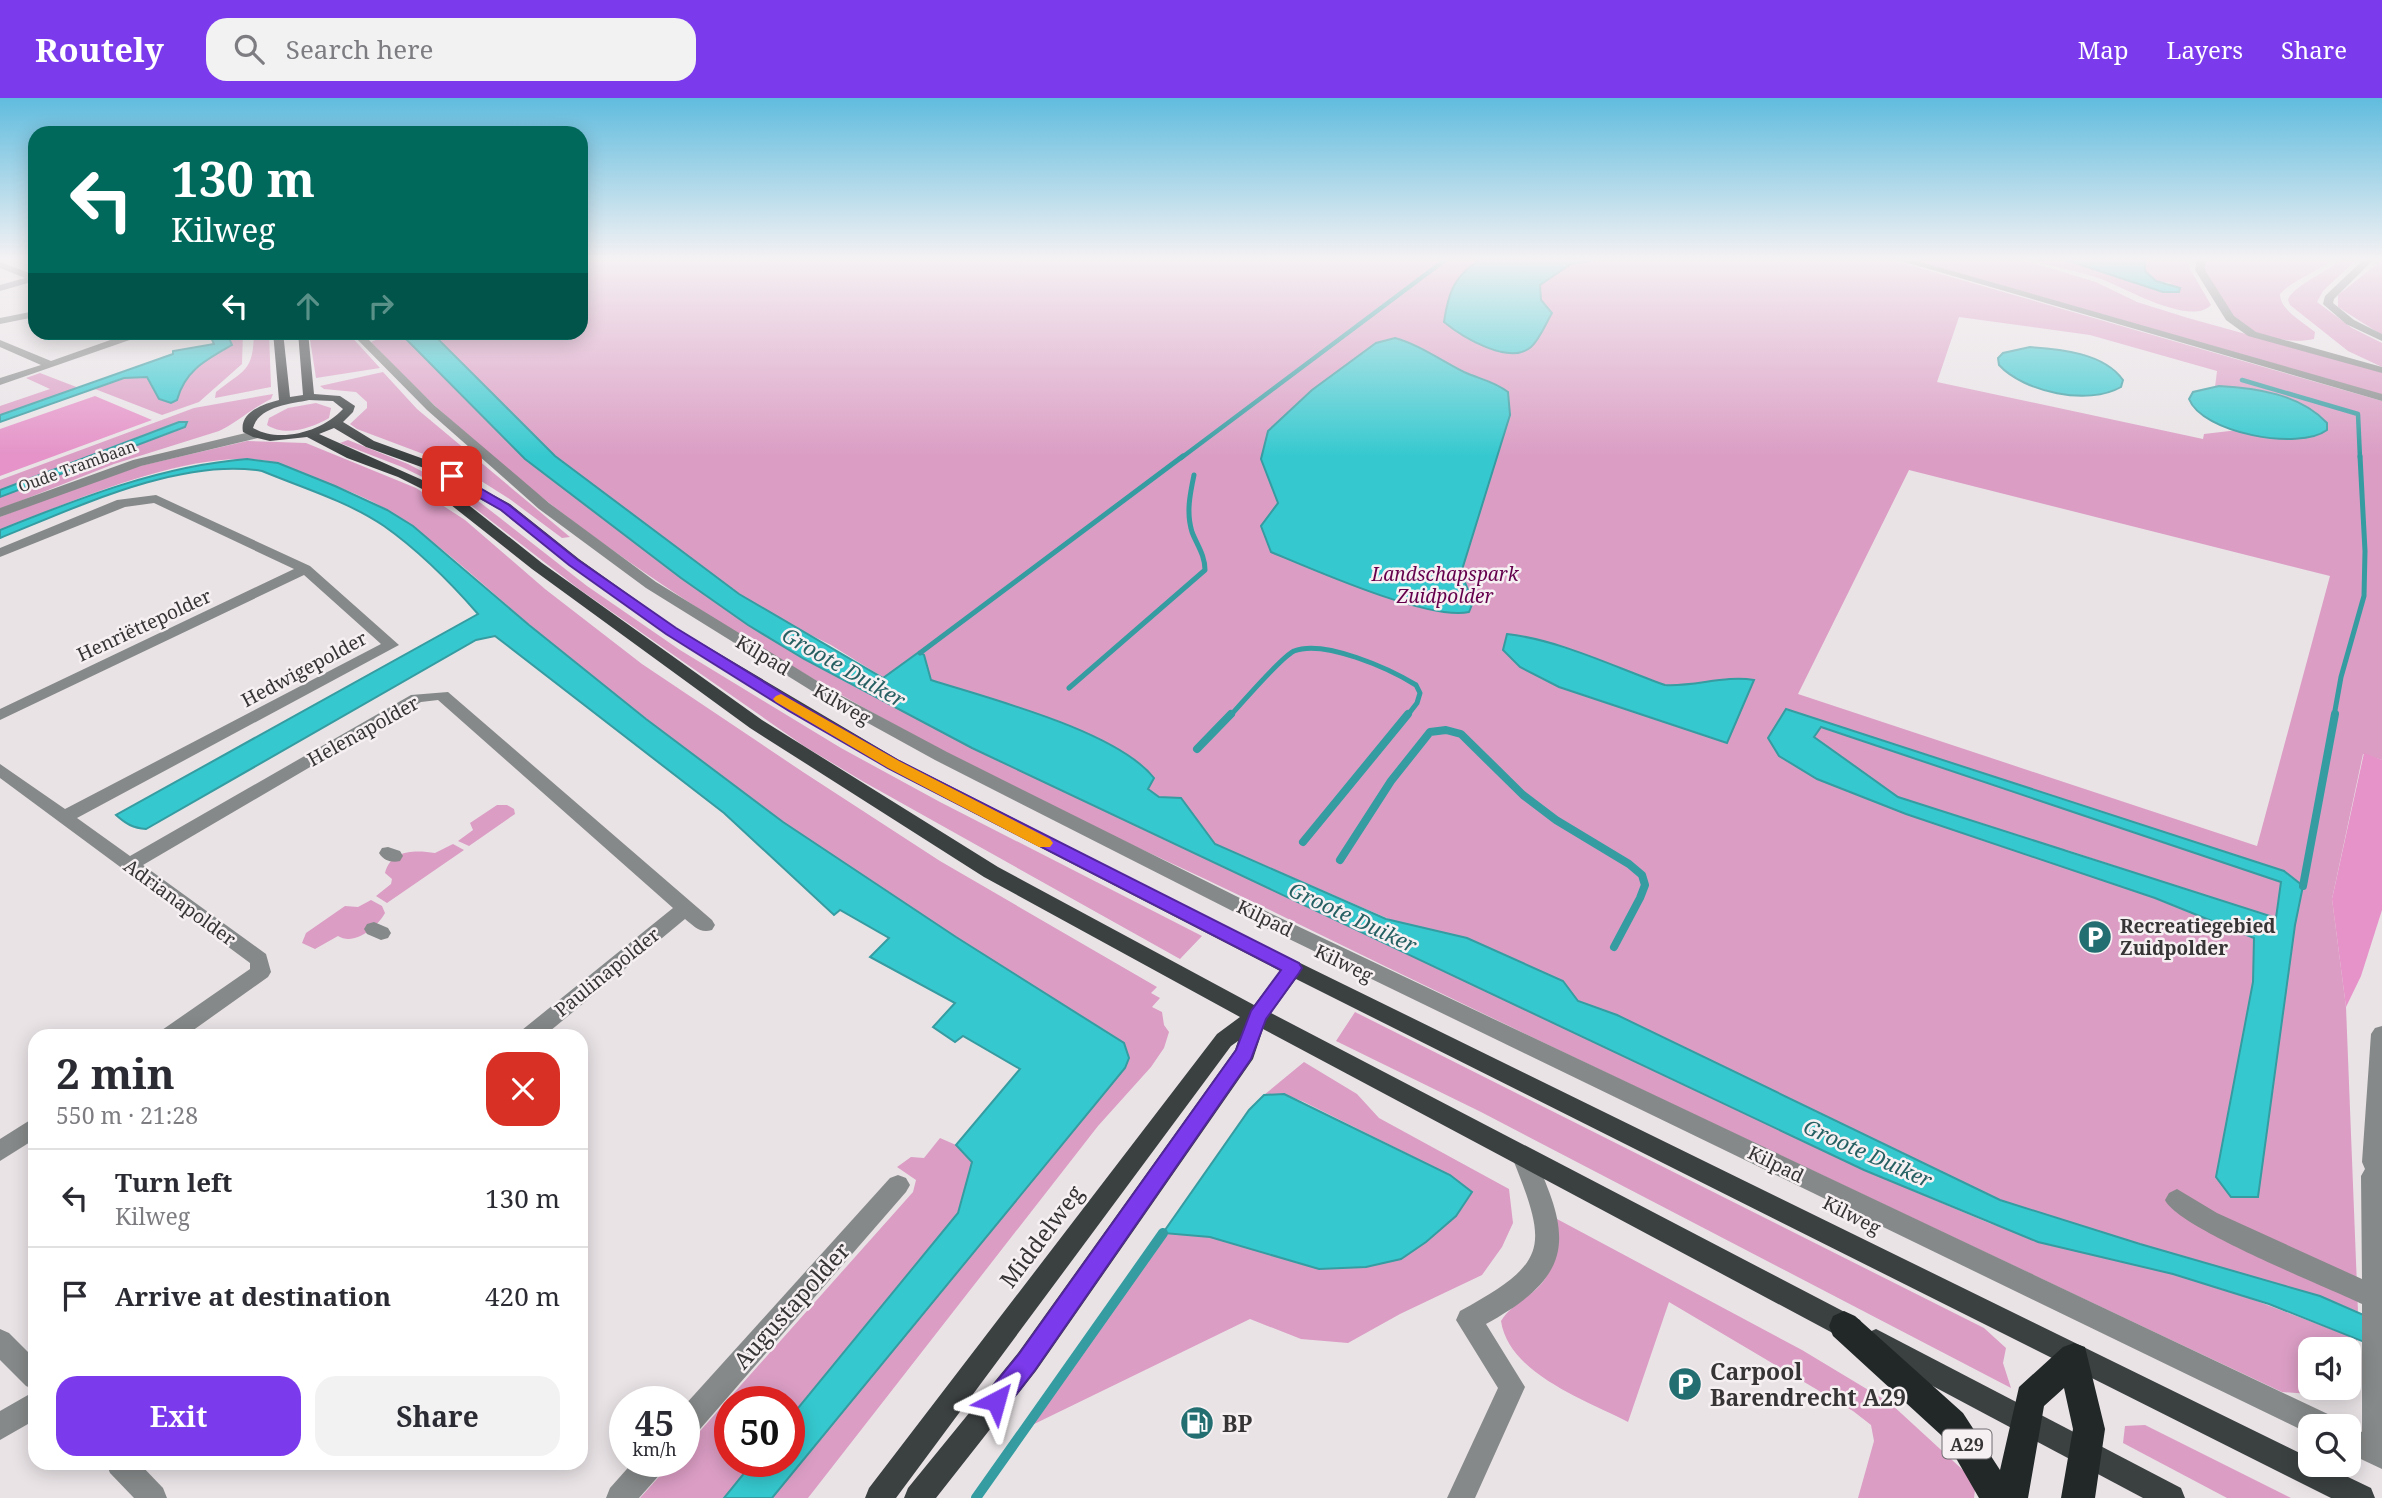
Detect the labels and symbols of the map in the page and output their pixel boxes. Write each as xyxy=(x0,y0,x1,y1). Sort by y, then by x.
street label: Oude Trambaan xyxy=(15,434,139,498)
pin xyxy=(422,446,482,506)
park label: Landschapspark Zuidpolder xyxy=(1370,561,1520,609)
street label: Henriëttepolder xyxy=(73,582,215,668)
water label: Groote Duiker xyxy=(777,620,911,714)
street label: Hedwigepolder xyxy=(237,625,372,713)
street label: Kilpad xyxy=(731,629,795,682)
street label: Kilweg xyxy=(809,677,875,731)
street label: Helenapolder xyxy=(303,690,423,772)
street label: Adrianapolder xyxy=(119,852,241,952)
water label: Groote Duiker xyxy=(1285,875,1422,959)
street label: Kilpad xyxy=(1233,893,1298,943)
place label: Recreatiegebied Zuidpolder xyxy=(2120,913,2276,961)
parking icon: Recreatiegebied Zuidpolder xyxy=(2076,918,2114,956)
street label: Paulinapolder xyxy=(549,921,665,1023)
street label: Kilweg xyxy=(1310,938,1378,988)
water label: Groote Duiker xyxy=(1799,1112,1937,1194)
street label: Kilpad xyxy=(1744,1139,1809,1189)
street label: Middelweg xyxy=(992,1178,1091,1294)
street label: Kilweg xyxy=(1818,1189,1886,1241)
street label: Augustapolder xyxy=(725,1235,857,1375)
place label: Carpool Barendrecht A29 xyxy=(1710,1355,1906,1413)
position arrow xyxy=(959,1364,1033,1438)
parking icon: Carpool Barendrecht A29 xyxy=(1666,1365,1704,1403)
speed limit sign: 50 xyxy=(714,1386,805,1477)
fuel station icon: BP xyxy=(1178,1404,1216,1442)
place label: BP xyxy=(1222,1407,1252,1439)
road number: A29 xyxy=(1942,1429,1992,1458)

